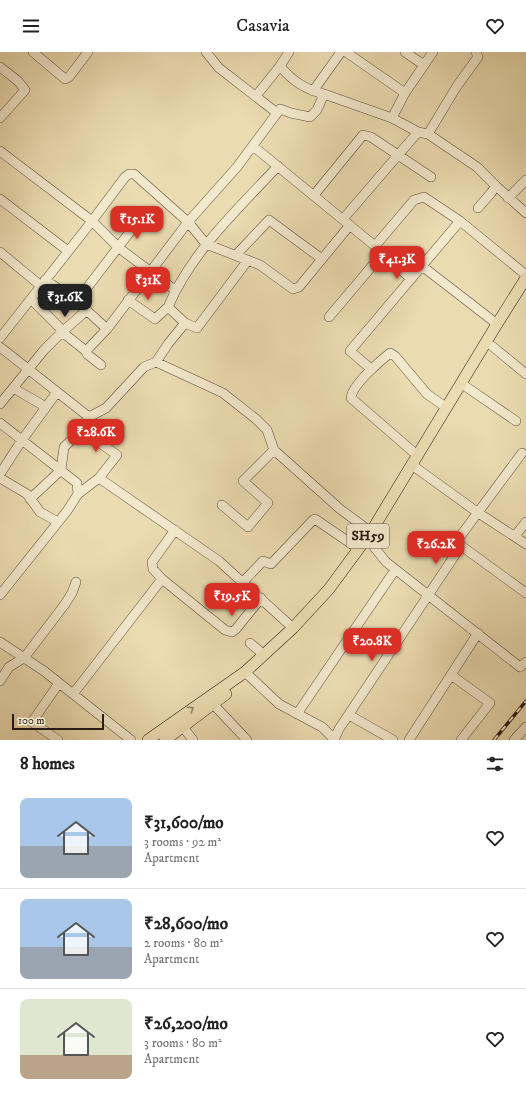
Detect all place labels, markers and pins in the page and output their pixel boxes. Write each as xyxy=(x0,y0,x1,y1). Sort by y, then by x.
pin: ₹15.1K xyxy=(104,206,170,240)
pin: ₹41.3K xyxy=(364,246,430,280)
pin: ₹31K xyxy=(124,267,172,301)
pin: ₹31.6K xyxy=(32,284,98,318)
pin: ₹28.6K xyxy=(63,419,129,453)
pin: ₹26.2K xyxy=(403,531,469,565)
pin: ₹19.5K xyxy=(199,583,265,617)
pin: ₹20.8K xyxy=(339,628,405,662)

